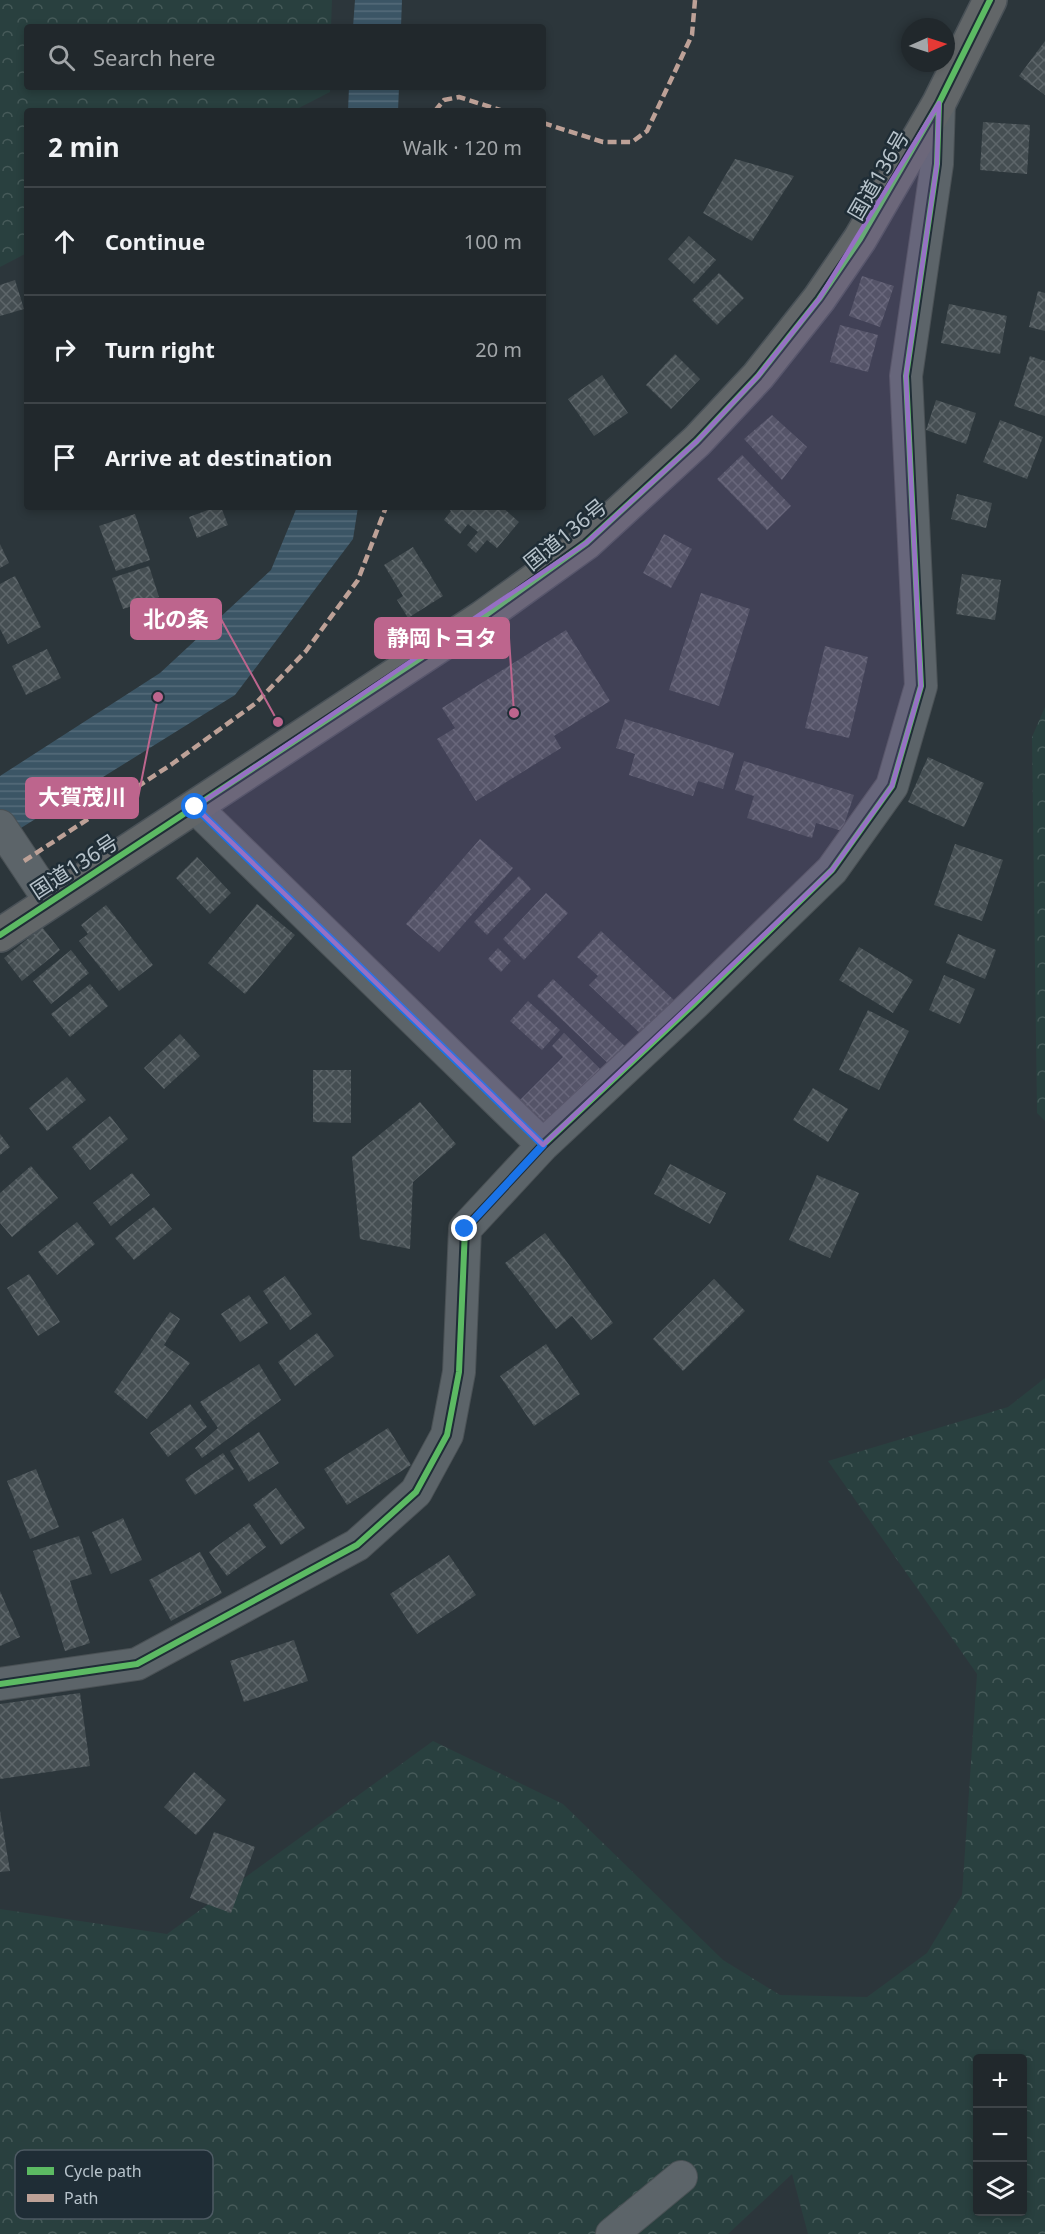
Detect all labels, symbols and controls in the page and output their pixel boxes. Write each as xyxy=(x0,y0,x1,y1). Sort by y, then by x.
north arrow xyxy=(901,18,955,72)
search box xyxy=(24,24,546,90)
icon: search xyxy=(45,41,78,74)
text: Search here xyxy=(93,42,215,72)
street label: 国道136号 xyxy=(841,125,915,225)
text: 2 min xyxy=(48,129,120,165)
text: Walk · 120 m xyxy=(403,134,522,161)
icon: ahead xyxy=(48,225,81,258)
text: Continue xyxy=(105,226,205,256)
text: 100 m xyxy=(464,228,522,255)
icon: right xyxy=(48,333,81,366)
text: Turn right xyxy=(105,334,215,364)
text: 20 m xyxy=(475,336,522,363)
icon: arrive xyxy=(48,441,81,474)
text: Arrive at destination xyxy=(105,442,332,472)
street label: 国道136号 xyxy=(518,492,612,576)
callout: 北の条 xyxy=(131,599,221,639)
text: 北の条 xyxy=(143,603,209,633)
callout: 静岡トヨタ xyxy=(375,618,509,658)
text: 静岡トヨタ xyxy=(387,622,497,652)
callout: 大賀茂川 xyxy=(26,778,138,818)
text: 大賀茂川 xyxy=(38,781,126,811)
route start xyxy=(181,793,207,819)
street label: 国道136号 xyxy=(25,827,123,905)
route end xyxy=(451,1215,477,1241)
map controls xyxy=(973,2054,1027,2216)
button: + xyxy=(973,2054,1027,2108)
button: − xyxy=(973,2108,1027,2162)
legend xyxy=(15,2150,213,2219)
text: Cycle path xyxy=(64,2160,142,2182)
button: layers xyxy=(973,2162,1027,2216)
text: Path xyxy=(64,2187,98,2209)

